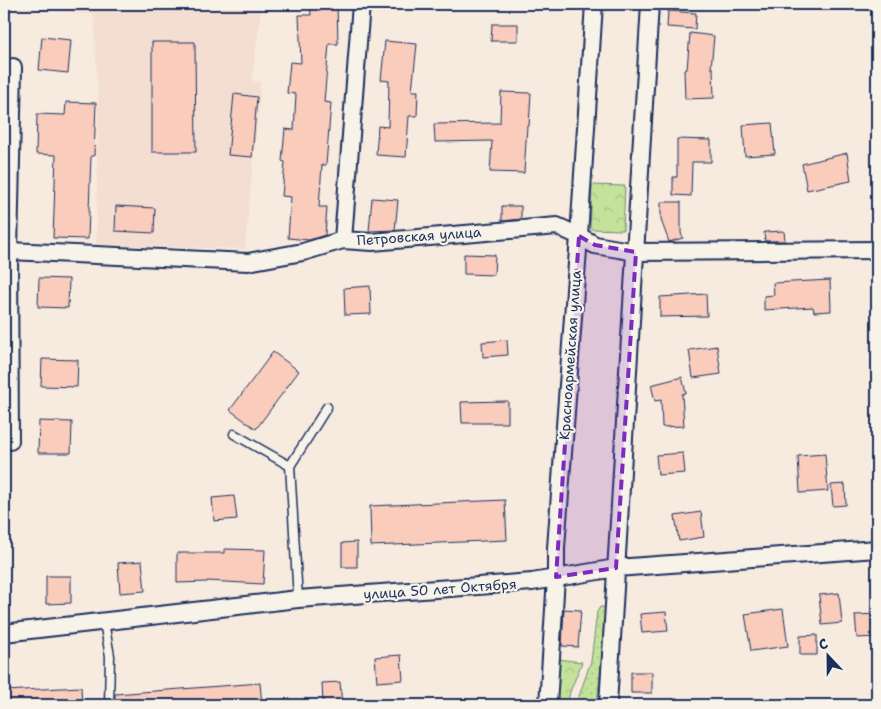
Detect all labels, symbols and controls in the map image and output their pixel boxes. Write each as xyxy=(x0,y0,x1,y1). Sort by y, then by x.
street label: Петровская улица xyxy=(356,223,482,249)
street label: Красноармейская улица xyxy=(555,269,585,441)
street label: улица 50 лет Октября xyxy=(363,575,517,603)
north arrow xyxy=(804,632,854,682)
text: С xyxy=(816,634,830,654)

